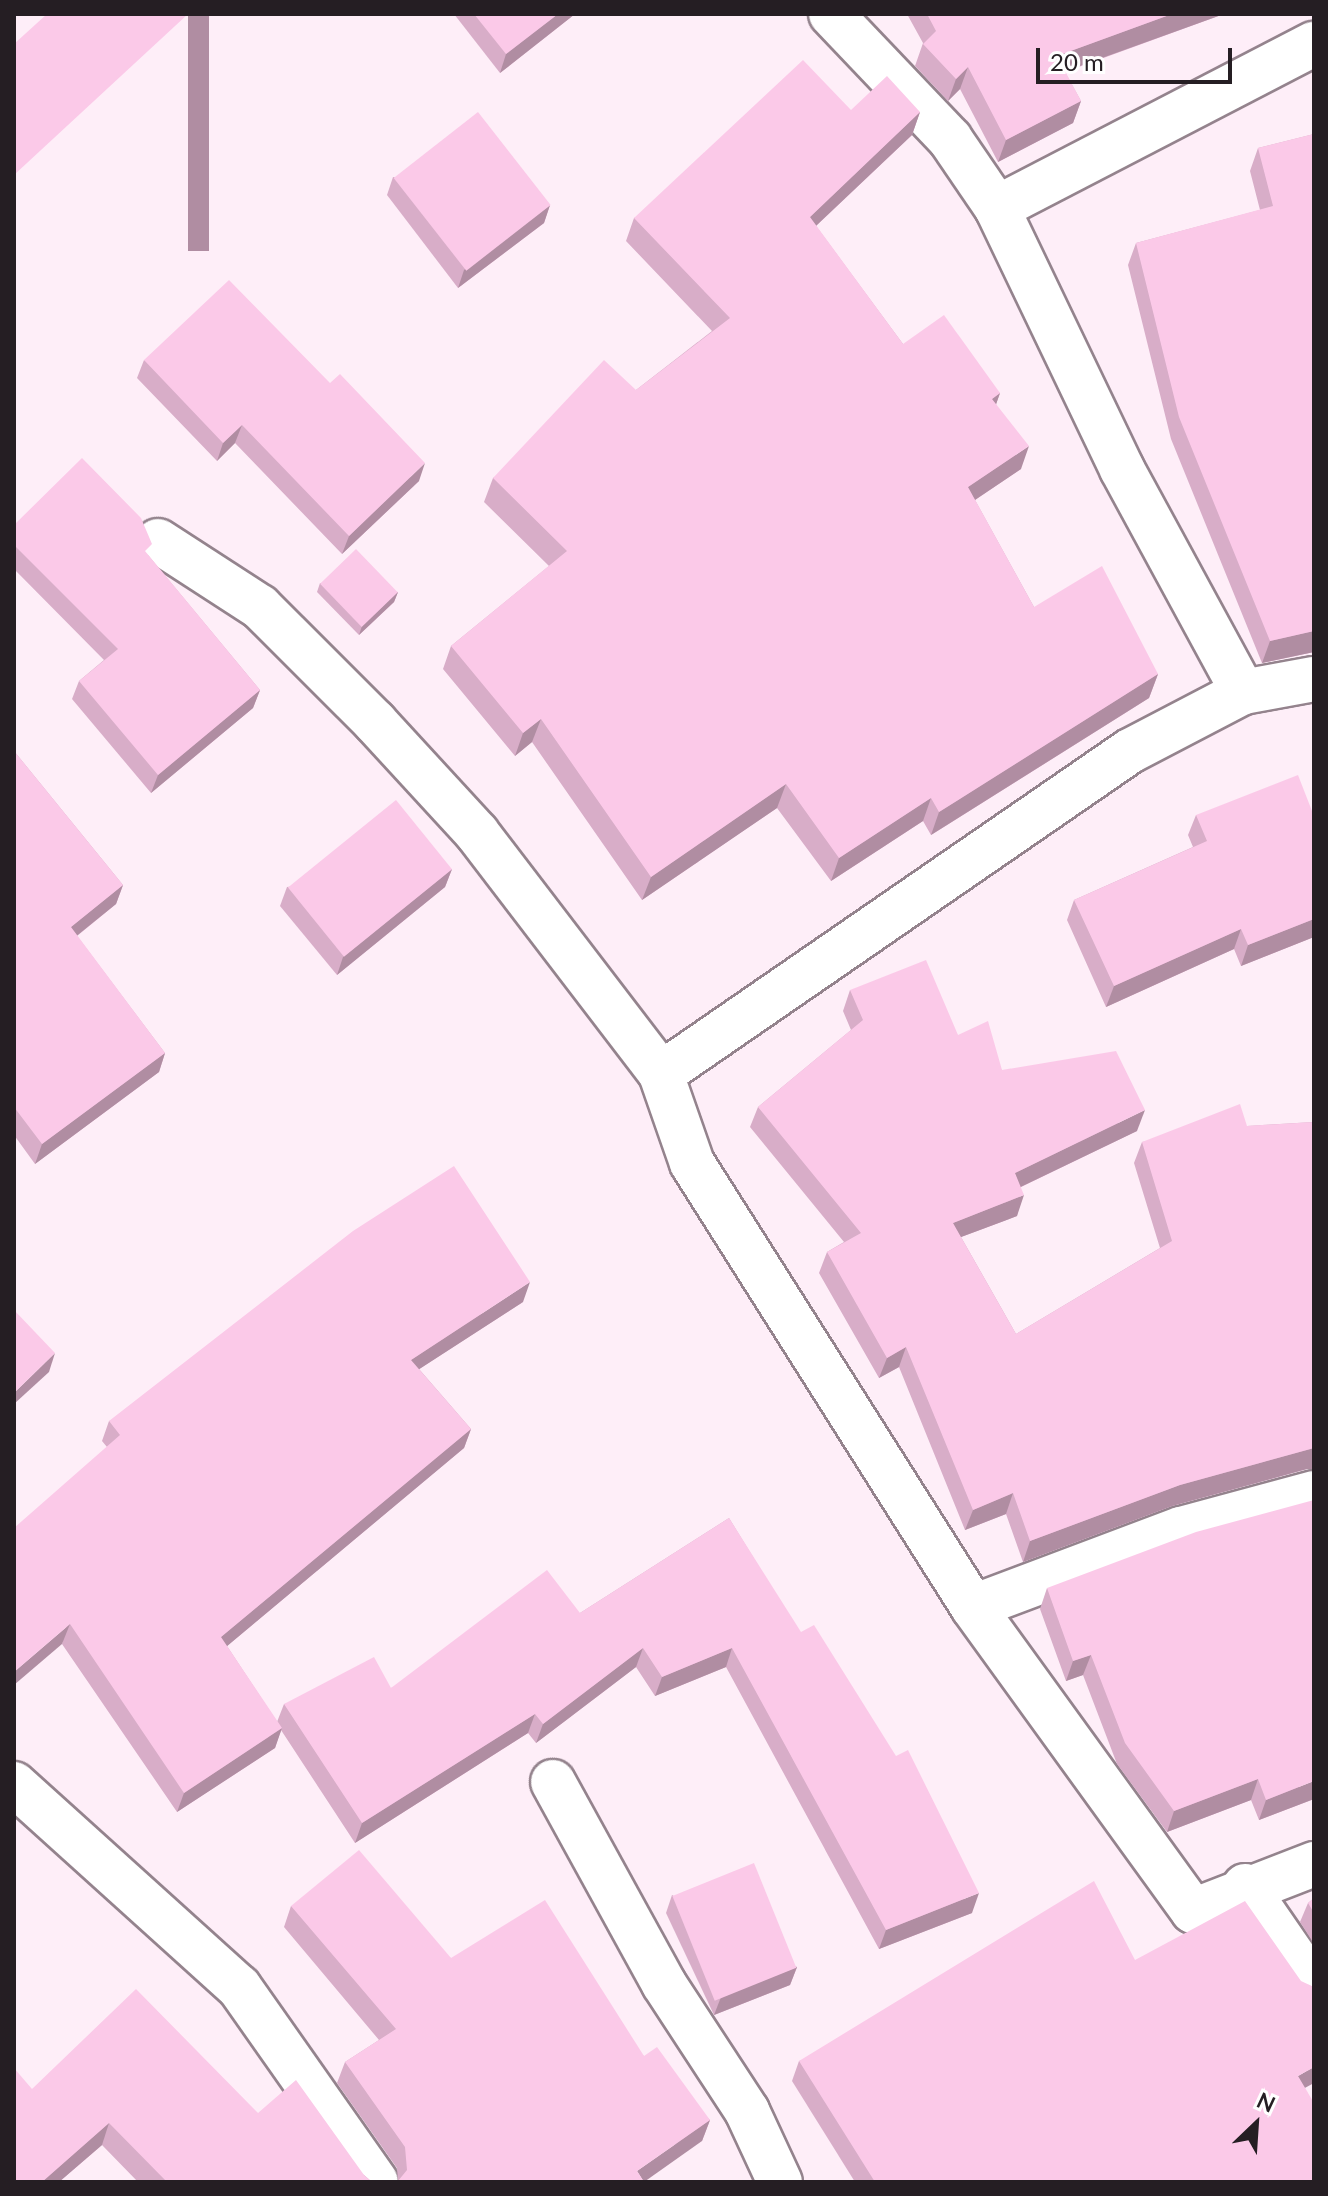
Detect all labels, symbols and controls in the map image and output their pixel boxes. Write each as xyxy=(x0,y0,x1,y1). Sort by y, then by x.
scale bar xyxy=(1040,32,1236,82)
text: 20 m xyxy=(1050,47,1104,76)
north arrow xyxy=(1216,2084,1296,2164)
text: N xyxy=(1253,2086,1280,2118)

